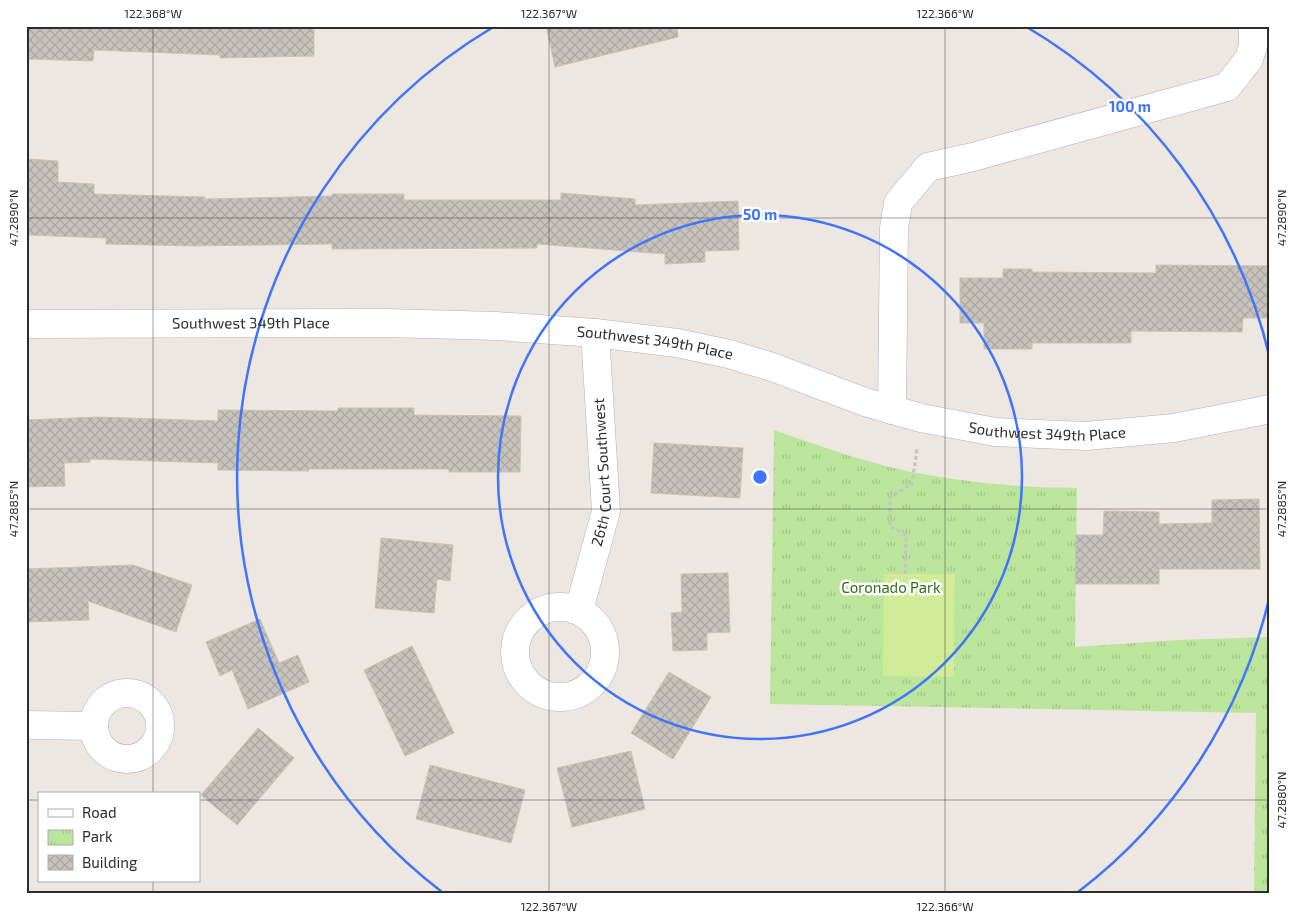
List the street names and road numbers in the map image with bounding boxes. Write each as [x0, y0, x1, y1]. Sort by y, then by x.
street label: Southwest 349th Place [172, 313, 330, 332]
street label: Southwest 349th Place [576, 322, 735, 363]
street label: 26th Court Southwest [587, 397, 614, 548]
street label: Southwest 349th Place [967, 417, 1127, 444]

